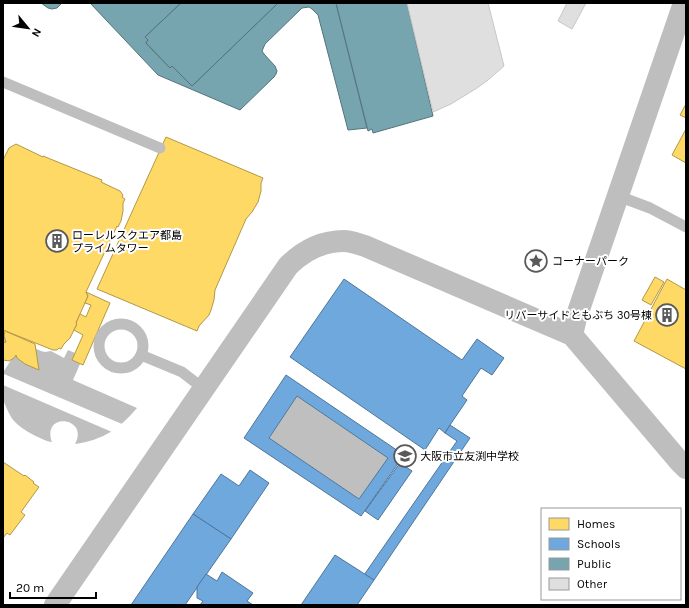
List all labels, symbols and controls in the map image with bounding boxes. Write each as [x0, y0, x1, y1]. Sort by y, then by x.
north arrow [8, 8, 48, 48]
text: N [29, 26, 44, 39]
building icon: ローレルスクエア都島 プライムタワー [44, 228, 70, 254]
place label: ローレルスクエア都島 プライムタワー [72, 229, 182, 255]
place icon: コーナーパーク [523, 248, 549, 274]
place label: コーナーパーク [552, 255, 629, 268]
building icon: リバーサイドともぶち 30号棟 [654, 302, 680, 328]
place label: リバーサイドともぶち 30号棟 [504, 309, 652, 322]
school or university icon: 大阪市立友渕中学校 [392, 443, 418, 469]
place label: 大阪市立友渕中学校 [420, 450, 519, 463]
legend [541, 508, 681, 600]
text: Homes [577, 517, 615, 531]
text: Schools [577, 537, 620, 551]
text: Public [577, 557, 611, 571]
scale bar [10, 574, 96, 600]
text: Other [577, 577, 608, 591]
text: 20 m [16, 581, 44, 595]

